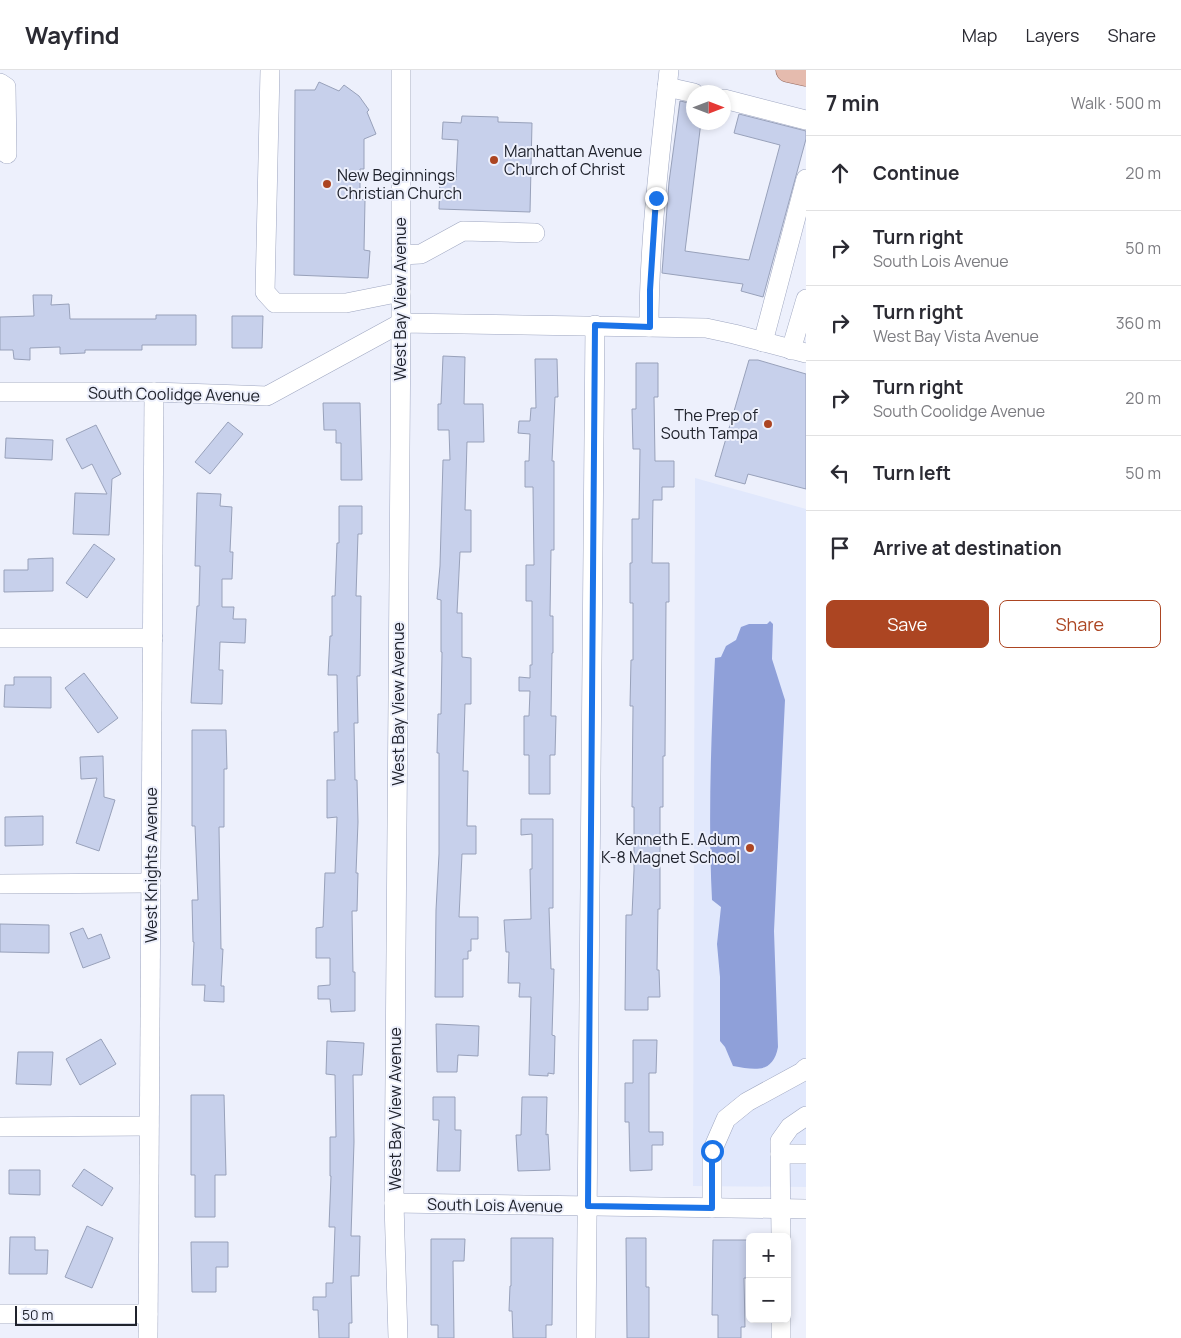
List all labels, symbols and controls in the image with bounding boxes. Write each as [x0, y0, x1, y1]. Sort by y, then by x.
text: Wayfind [25, 18, 120, 51]
text: Map [962, 23, 997, 47]
text: Layers [1025, 23, 1079, 47]
text: Share [1107, 23, 1156, 47]
north arrow [686, 85, 731, 130]
text: 7 min [826, 89, 879, 117]
text: Walk · 500 m [1071, 92, 1161, 114]
place label: Manhattan Avenue Church of Christ [504, 140, 642, 180]
marker: Manhattan Avenue Church of Christ [488, 154, 500, 166]
icon: ahead [826, 159, 854, 187]
text: Continue [873, 160, 959, 186]
text: 20 m [1125, 162, 1161, 184]
place label: New Beginnings Christian Church [337, 164, 462, 204]
marker: New Beginnings Christian Church [321, 178, 333, 190]
route end [645, 187, 668, 210]
street label: West Bay View Avenue [389, 217, 411, 381]
text: Turn right [873, 224, 963, 250]
icon: right [826, 234, 854, 262]
text: 50 m [1125, 237, 1161, 259]
text: South Lois Avenue [873, 250, 1009, 272]
text: Turn right [873, 299, 963, 325]
icon: right [826, 309, 854, 337]
text: 360 m [1116, 312, 1161, 334]
text: West Bay Vista Avenue [873, 325, 1039, 347]
text: Turn right [873, 374, 963, 400]
street label: South Coolidge Avenue [88, 382, 260, 406]
icon: right [826, 384, 854, 412]
text: 20 m [1125, 387, 1161, 409]
text: South Coolidge Avenue [873, 400, 1045, 422]
place label: The Prep of South Tampa [661, 404, 758, 444]
marker: The Prep of South Tampa [762, 418, 774, 430]
icon: left [826, 459, 854, 487]
text: Turn left [873, 460, 951, 486]
text: 50 m [1125, 462, 1161, 484]
icon: arrive [826, 534, 854, 562]
text: Arrive at destination [873, 535, 1062, 561]
button: Save [826, 600, 989, 648]
button: Share [999, 600, 1161, 648]
street label: West Bay View Avenue [387, 622, 409, 786]
street label: West Knights Avenue [140, 787, 162, 943]
place label: Kenneth E. Adum K-8 Magnet School [601, 828, 740, 868]
marker: Kenneth E. Adum K-8 Magnet School [744, 842, 756, 854]
street label: West Bay View Avenue [384, 1027, 406, 1191]
route start [701, 1140, 724, 1163]
street label: South Lois Avenue [427, 1193, 563, 1217]
map controls [746, 1233, 791, 1323]
button: + [746, 1233, 791, 1278]
button: − [746, 1278, 791, 1323]
scale bar [15, 1303, 138, 1326]
text: 50 m [22, 1305, 53, 1324]

